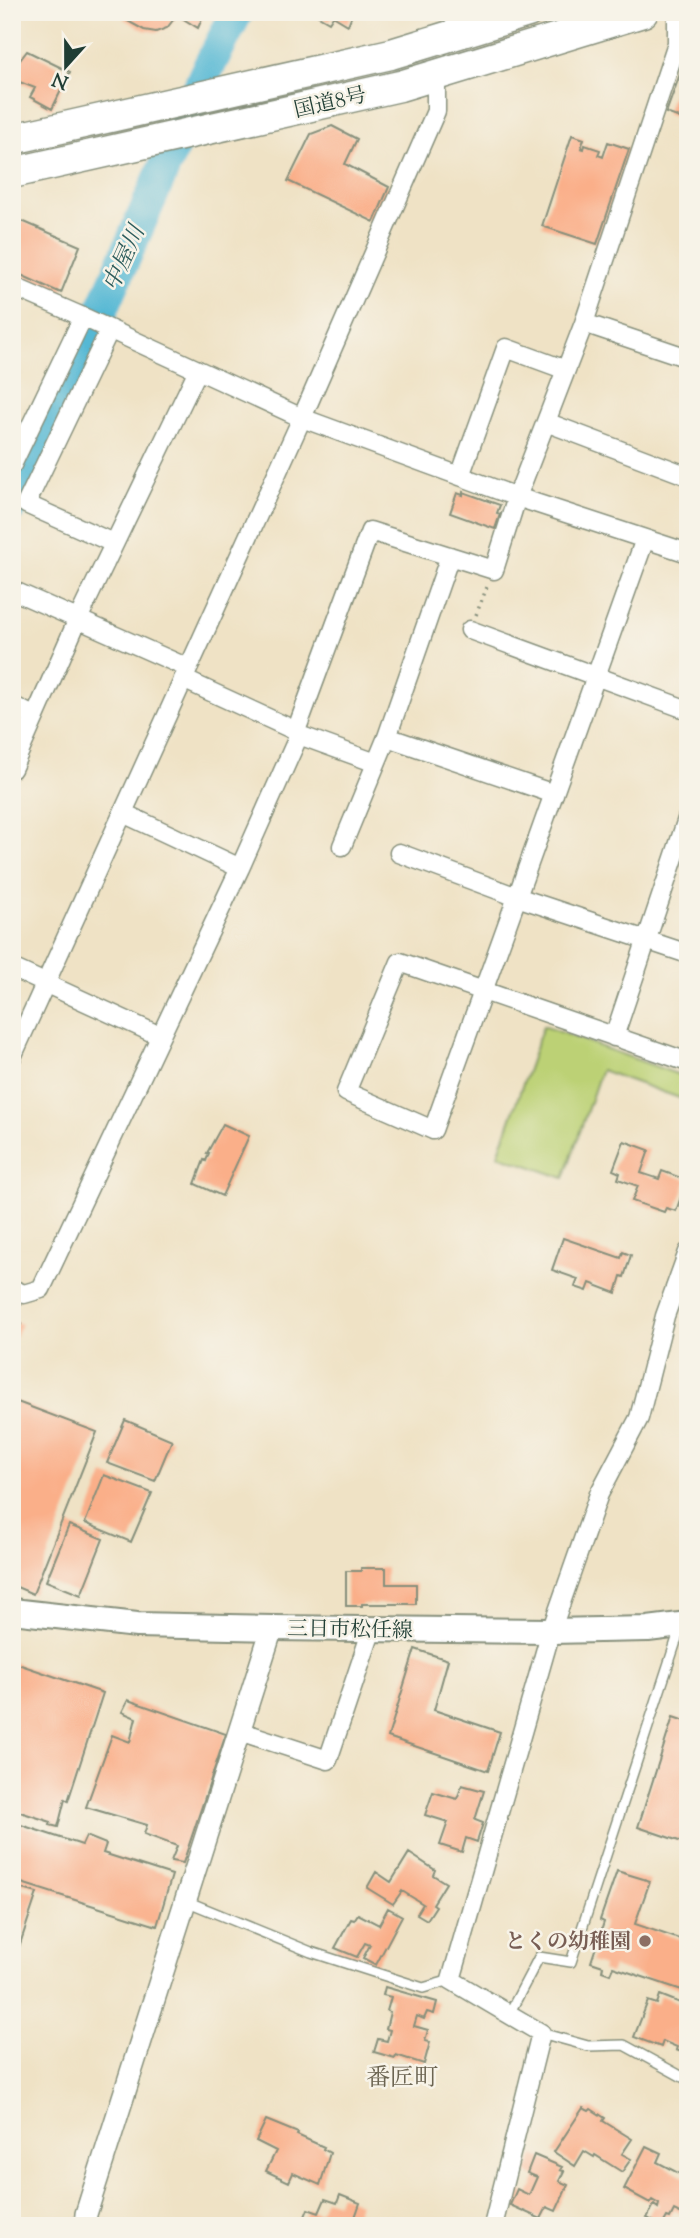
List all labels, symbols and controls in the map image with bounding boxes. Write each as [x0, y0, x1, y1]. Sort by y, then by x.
north arrow [32, 32, 102, 102]
text: N [49, 64, 73, 95]
street label: 国道8号 [291, 81, 370, 127]
water label: 中屋川 [96, 218, 156, 297]
street label: 三日市松任線 [287, 1615, 413, 1647]
place label: とくの幼稚園 [505, 1928, 631, 1958]
marker: とくの幼稚園 [637, 1933, 653, 1949]
district label: 番匠町 [366, 2062, 438, 2096]

